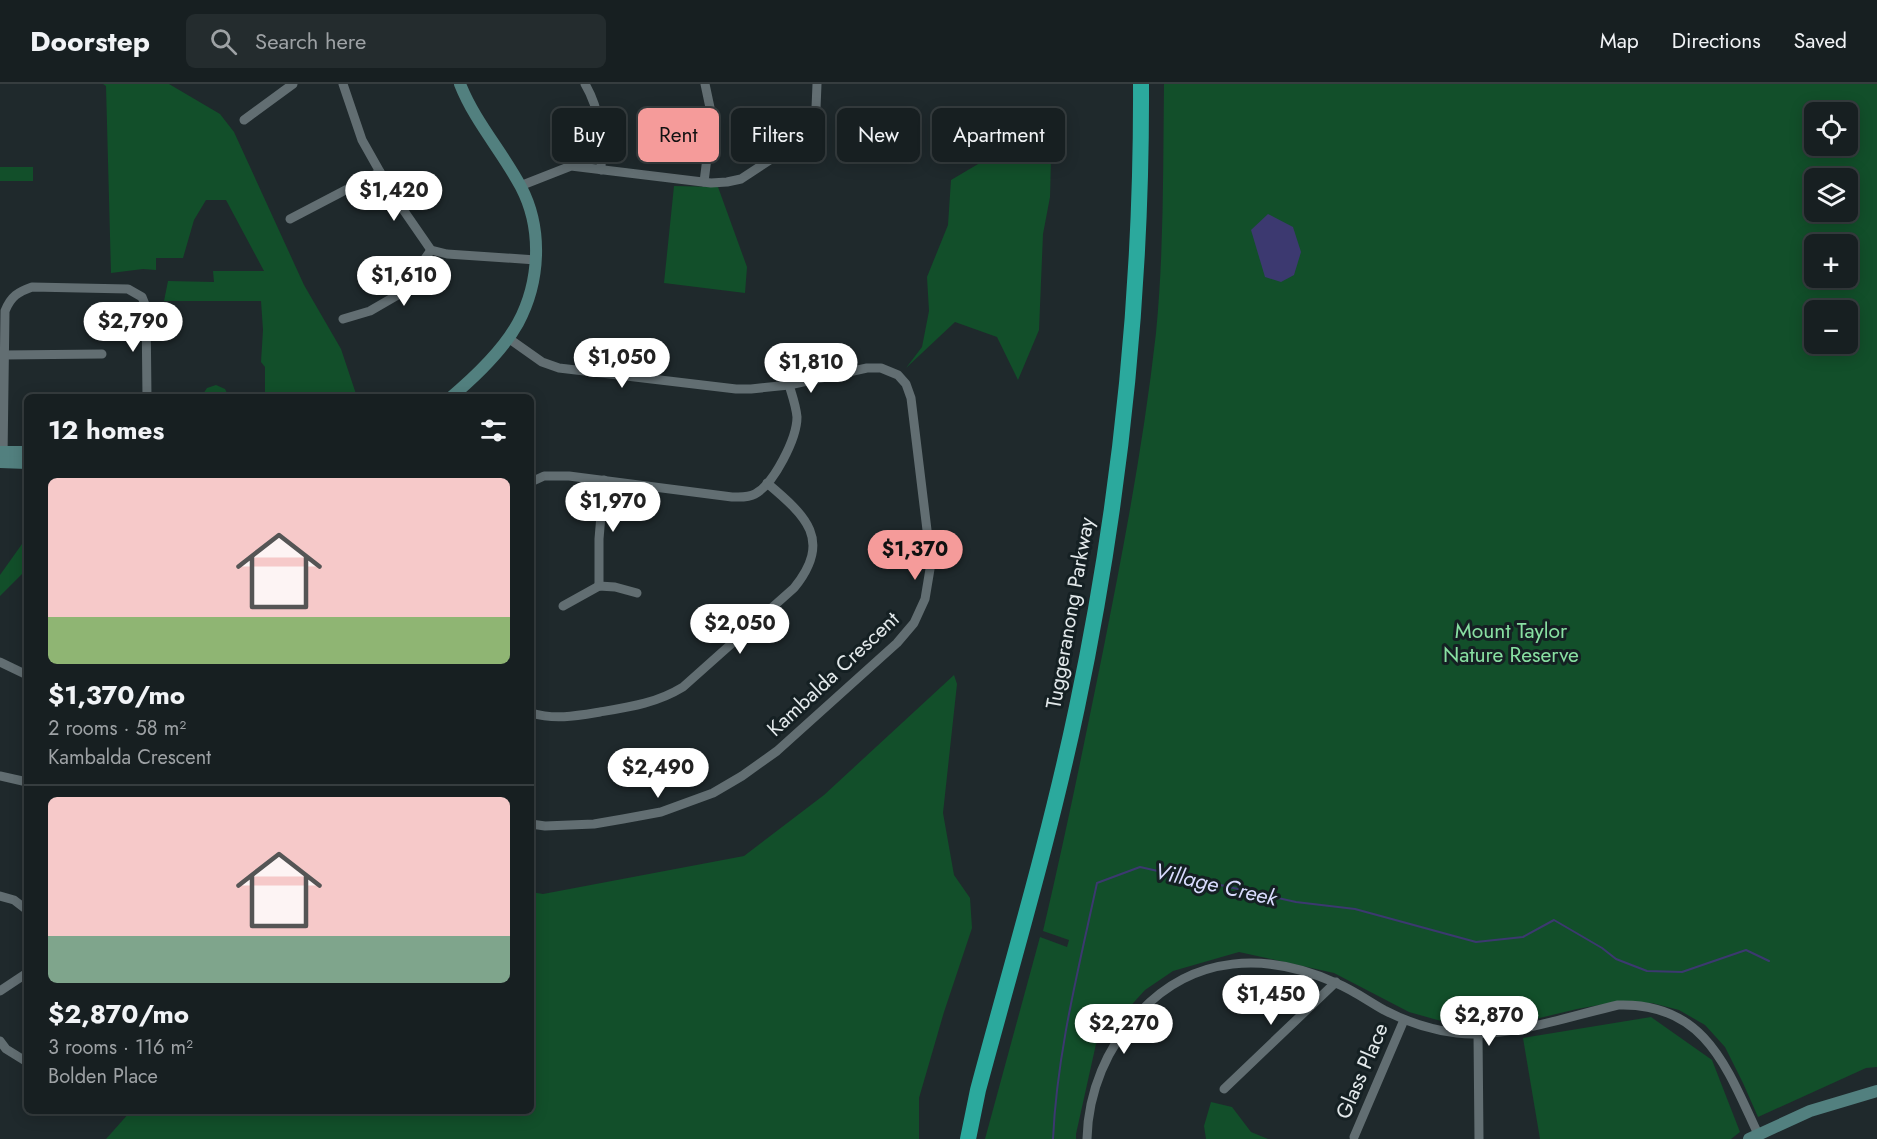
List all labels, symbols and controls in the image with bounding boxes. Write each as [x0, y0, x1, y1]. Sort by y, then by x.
search box [186, 14, 606, 68]
text: Doorstep [30, 21, 150, 62]
icon: search [207, 25, 240, 58]
text: Search here [255, 25, 366, 57]
text: Map [1600, 26, 1639, 56]
text: Directions [1672, 26, 1761, 56]
text: Saved [1794, 26, 1847, 56]
map controls [1804, 102, 1858, 354]
button: locate [1804, 102, 1858, 156]
chip: Buy [552, 108, 626, 162]
chip: Rent [638, 108, 719, 162]
chip: Filters [731, 108, 825, 162]
chip: New [837, 108, 920, 162]
chip: Apartment [932, 108, 1065, 162]
button: layers [1804, 168, 1858, 222]
pin: $1,420 [345, 171, 443, 222]
text: $1,420 [359, 176, 429, 205]
button: + [1804, 234, 1858, 288]
pin: $1,610 [355, 256, 453, 307]
text: $1,610 [371, 261, 437, 290]
button: − [1804, 300, 1858, 354]
pin: $2,790 [84, 302, 182, 353]
text: $2,790 [98, 307, 168, 336]
pin: $1,050 [573, 338, 671, 389]
text: $1,050 [588, 343, 656, 372]
pin: $1,810 [762, 343, 860, 394]
text: $1,810 [778, 348, 844, 377]
text: 12 homes [48, 411, 164, 449]
icon: filters [477, 414, 510, 447]
pin: $1,970 [564, 482, 662, 533]
text: $1,970 [579, 487, 647, 516]
street label: Tuggeranong Parkway [1038, 514, 1102, 711]
icon: home [225, 517, 333, 625]
pin: $1,370 [866, 530, 964, 581]
text: $1,370 [882, 535, 948, 564]
pin: $2,050 [691, 604, 789, 655]
street label: Kambalda Crescent [760, 605, 906, 743]
text: $2,050 [704, 609, 776, 638]
park label: Mount Taylor Nature Reserve [1443, 616, 1579, 670]
text: $1,370/mo [48, 676, 185, 714]
text: 2 rooms · 58 m² [48, 714, 186, 743]
text: Kambalda Crescent [48, 743, 211, 772]
pin: $2,490 [609, 748, 707, 799]
text: $2,490 [622, 753, 694, 782]
icon: home [225, 836, 333, 944]
water label: Village Creek [1152, 854, 1282, 914]
pin: $1,450 [1222, 975, 1320, 1026]
text: $1,450 [1236, 980, 1306, 1009]
text: $2,870/mo [48, 995, 189, 1033]
pin: $2,870 [1440, 996, 1538, 1047]
text: $2,870 [1454, 1001, 1524, 1030]
pin: $2,270 [1075, 1004, 1173, 1055]
text: $2,270 [1089, 1009, 1159, 1038]
street label: Glass Place [1328, 1018, 1396, 1124]
text: 3 rooms · 116 m² [48, 1033, 193, 1062]
text: Bolden Place [48, 1062, 158, 1091]

